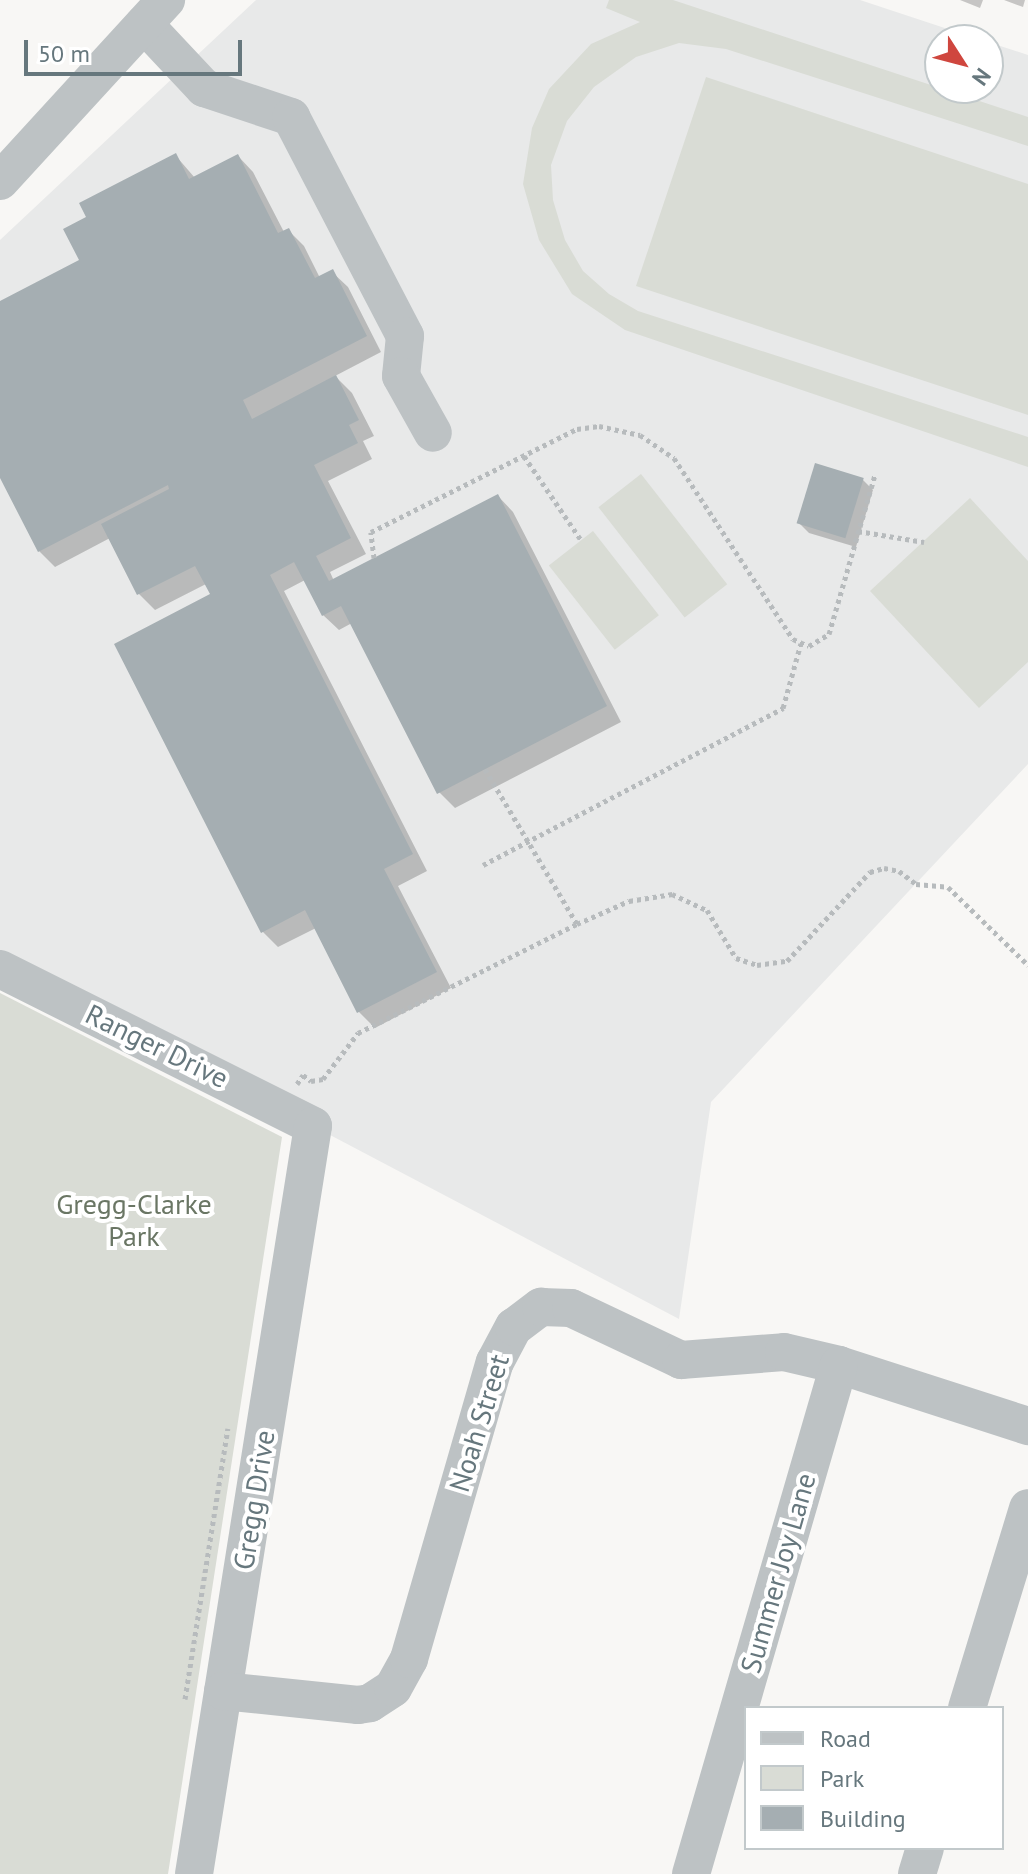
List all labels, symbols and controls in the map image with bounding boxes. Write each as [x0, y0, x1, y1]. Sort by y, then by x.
scale bar [28, 24, 246, 74]
north arrow [924, 24, 1004, 104]
text: 50 m [38, 38, 90, 69]
text: N [966, 63, 997, 91]
street label: Ranger Drive [80, 997, 234, 1095]
park label: Gregg-Clarke Park [56, 1187, 212, 1253]
street label: Noah Street [442, 1350, 516, 1496]
street label: Gregg Drive [226, 1428, 282, 1572]
street label: Summer Joy Lane [733, 1469, 823, 1677]
legend [744, 1706, 1004, 1850]
text: Road [820, 1723, 871, 1754]
text: Park [820, 1763, 864, 1794]
text: Building [820, 1803, 906, 1834]

